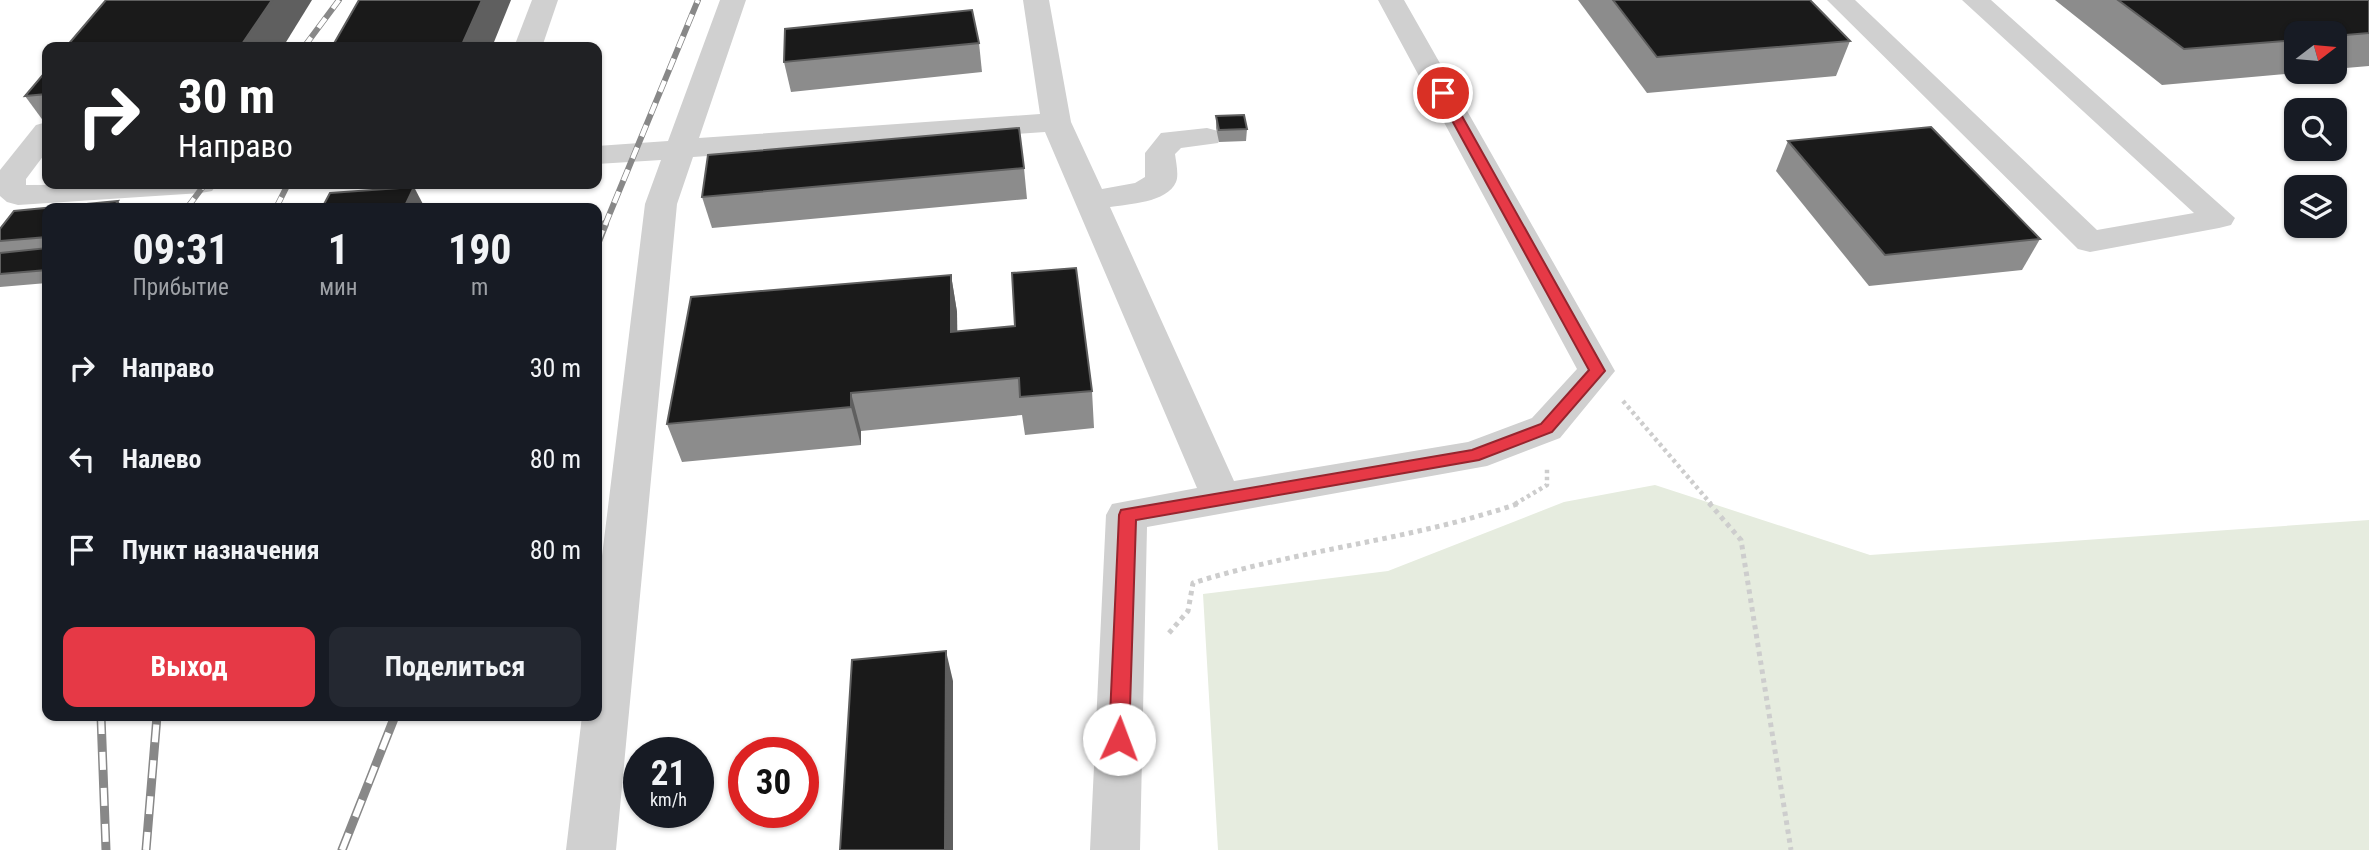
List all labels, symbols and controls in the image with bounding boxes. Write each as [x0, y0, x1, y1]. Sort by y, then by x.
north arrow [2284, 21, 2347, 84]
map controls [2284, 21, 2347, 238]
pin [1413, 63, 1473, 123]
text: 30 m [178, 68, 275, 125]
icon: right [63, 70, 154, 161]
icon: arrive [1424, 74, 1462, 112]
button: search [2284, 98, 2347, 161]
text: Направо [178, 127, 293, 165]
button: layers [2284, 175, 2347, 238]
text: 09:31 [132, 225, 229, 274]
text: 1 [328, 225, 349, 274]
text: 190 [448, 225, 512, 274]
text: Прибытие [132, 274, 229, 301]
text: мин [319, 274, 358, 301]
text: m [471, 274, 488, 301]
icon: right [63, 349, 101, 387]
text: Направо [122, 353, 214, 383]
text: 30 m [530, 353, 581, 383]
icon: left [63, 440, 101, 478]
text: Налево [122, 444, 202, 474]
text: 80 m [530, 444, 581, 474]
icon: arrive [63, 531, 101, 569]
text: Пункт назначения [122, 535, 320, 565]
text: 80 m [530, 535, 581, 565]
button: Выход [63, 627, 315, 707]
button: Поделиться [329, 627, 581, 707]
position arrow [1082, 702, 1156, 776]
speed limit sign: 30 [728, 737, 819, 828]
text: 21 [651, 753, 686, 794]
text: km/h [650, 789, 687, 810]

